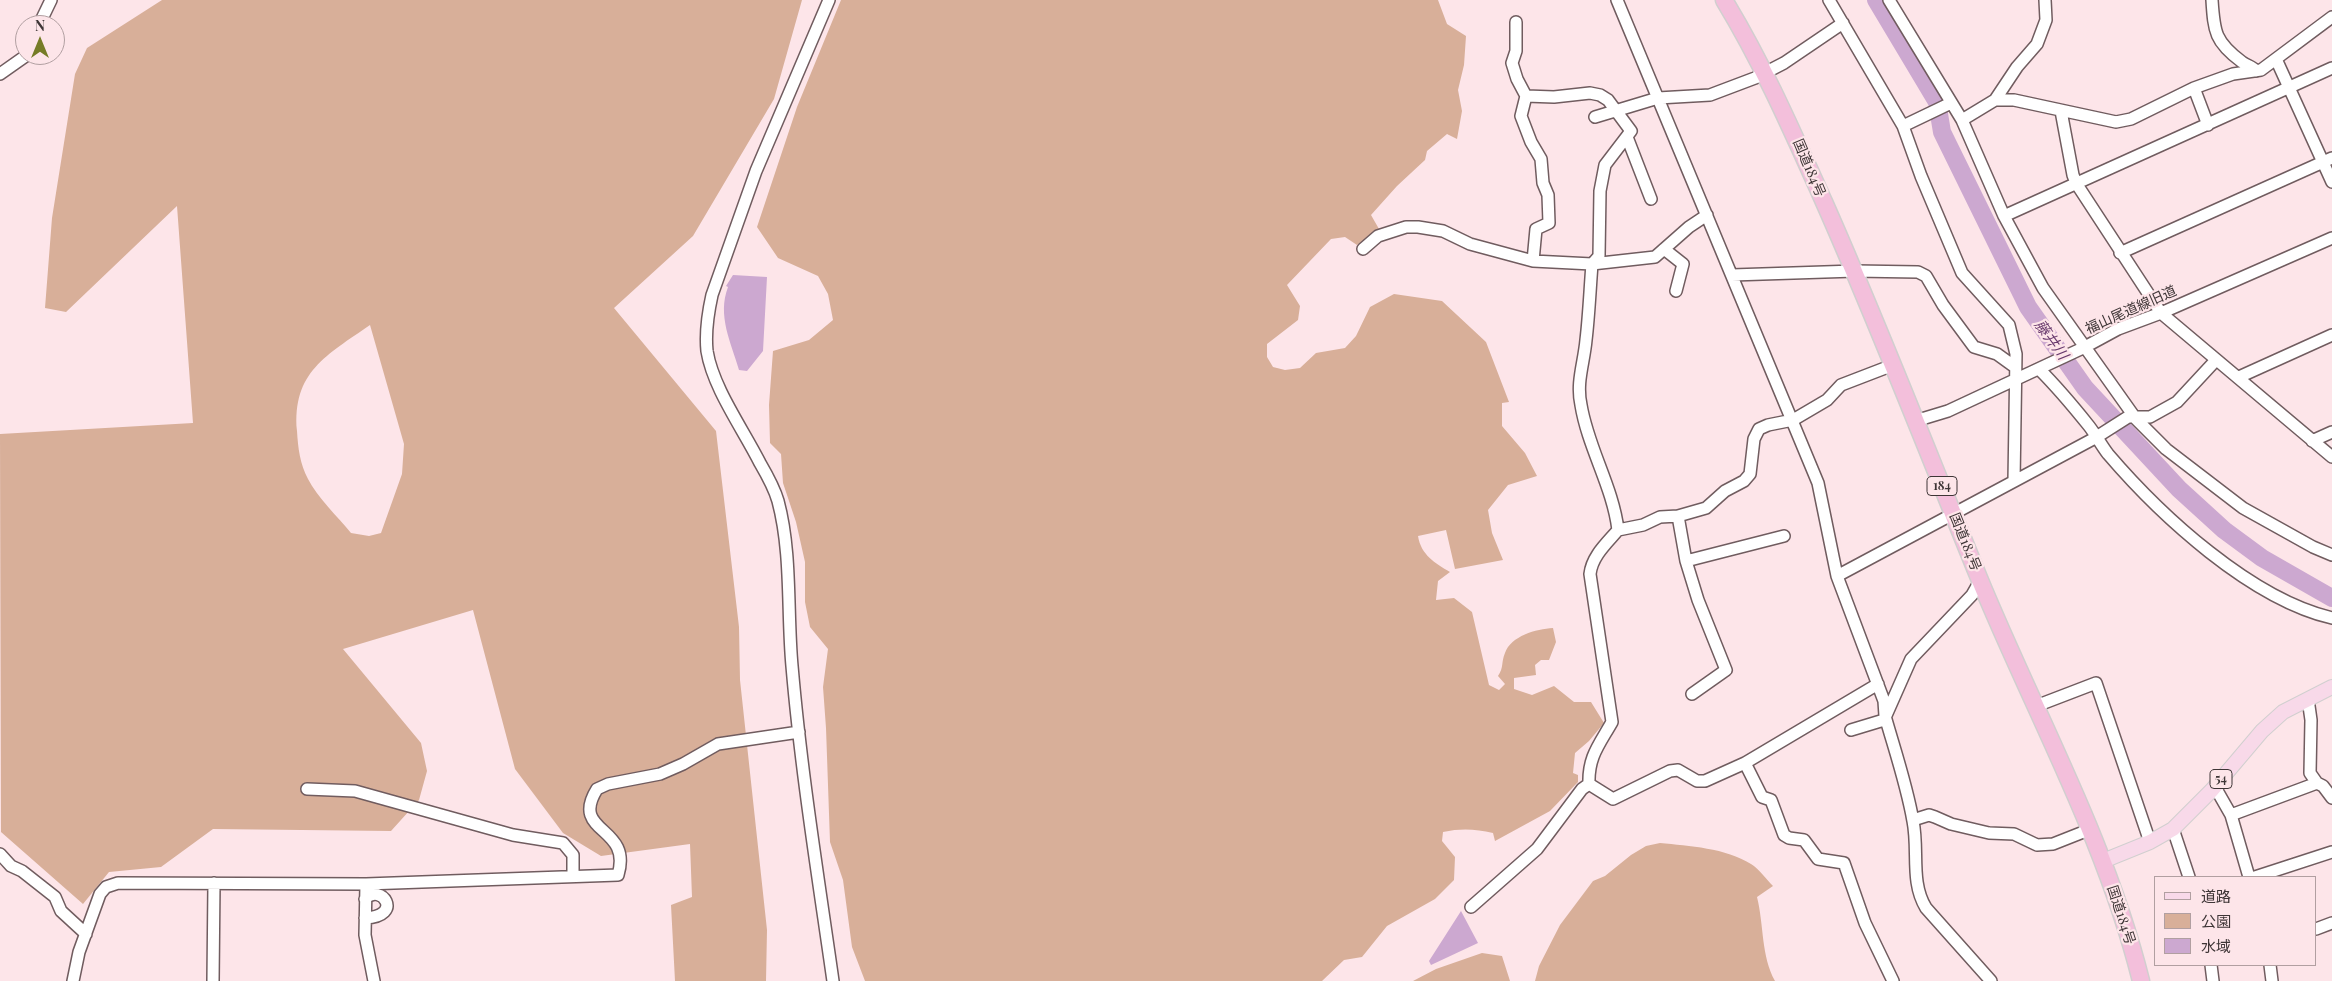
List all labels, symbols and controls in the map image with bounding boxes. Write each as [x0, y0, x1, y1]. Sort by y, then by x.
north arrow [15, 15, 65, 65]
text: N [35, 16, 45, 35]
street label: 国道184号 [1789, 136, 1829, 200]
street label: 福山尾道線旧道 [2083, 282, 2179, 338]
water label: 藤井川 [2030, 317, 2072, 363]
road number: 184 [1927, 476, 1957, 496]
street label: 国道184号 [1946, 510, 1984, 574]
road number: 54 [2210, 770, 2232, 789]
legend [2154, 876, 2317, 966]
street label: 国道184号 [2104, 883, 2138, 947]
text: 道路 [2201, 886, 2231, 906]
text: 公園 [2201, 911, 2231, 931]
text: 水域 [2201, 936, 2231, 956]

